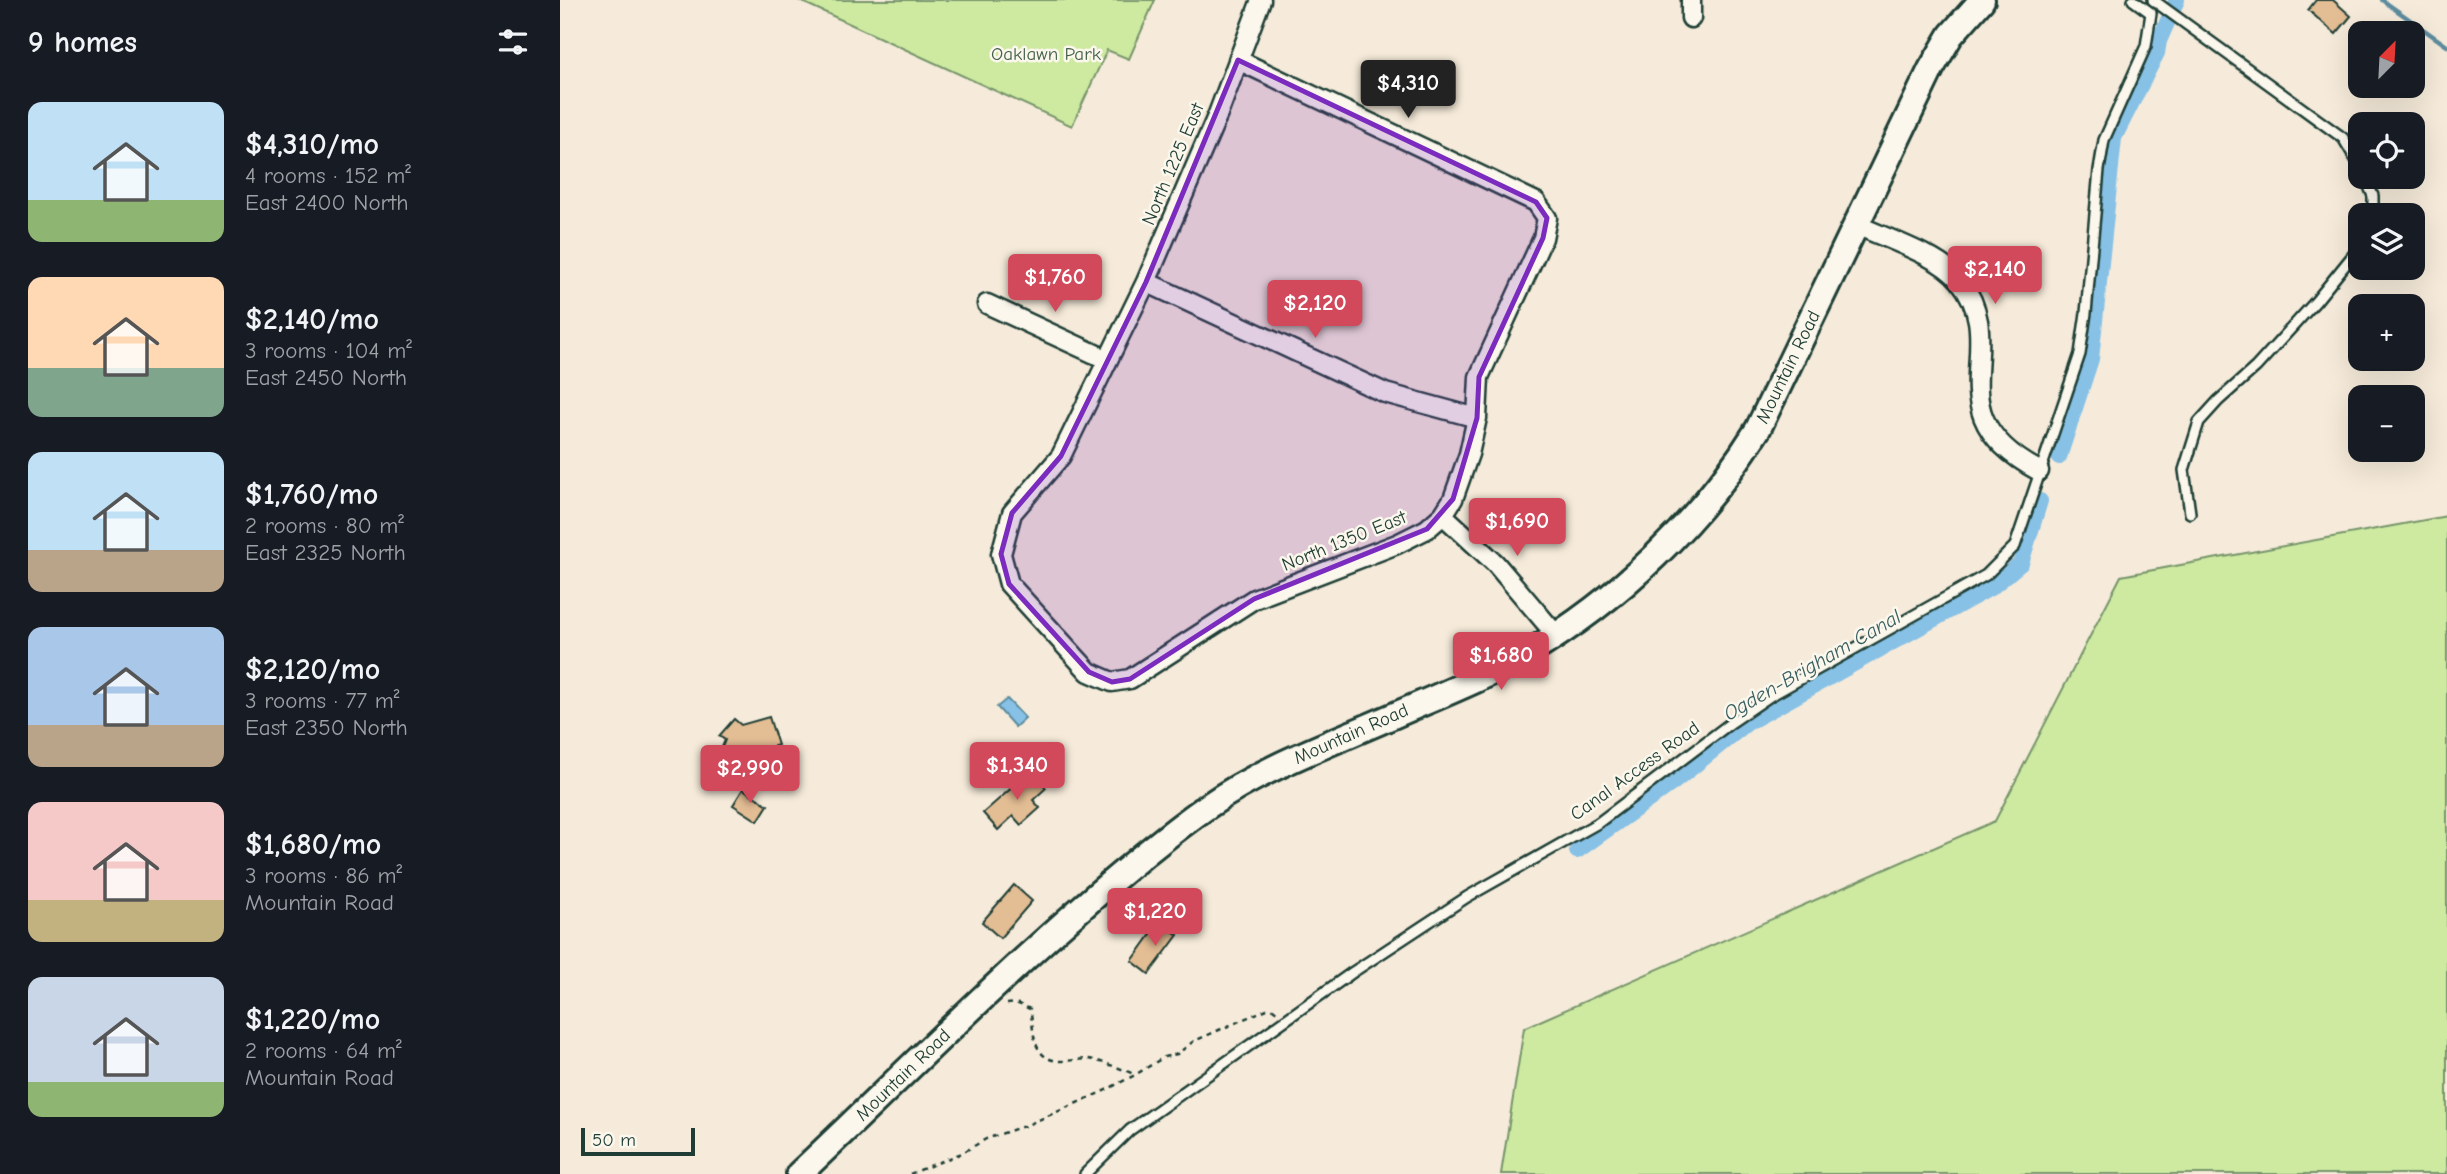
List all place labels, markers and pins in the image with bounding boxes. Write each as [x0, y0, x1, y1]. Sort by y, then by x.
pin: $4,310 [1351, 60, 1465, 120]
pin: $2,140 [1938, 246, 2052, 306]
pin: $1,760 [998, 254, 1112, 314]
pin: $2,120 [1258, 280, 1372, 340]
pin: $1,690 [1460, 498, 1574, 558]
pin: $1,680 [1444, 632, 1558, 692]
pin: $1,340 [960, 742, 1074, 802]
pin: $2,990 [693, 746, 807, 805]
pin: $1,220 [1098, 888, 1212, 948]

